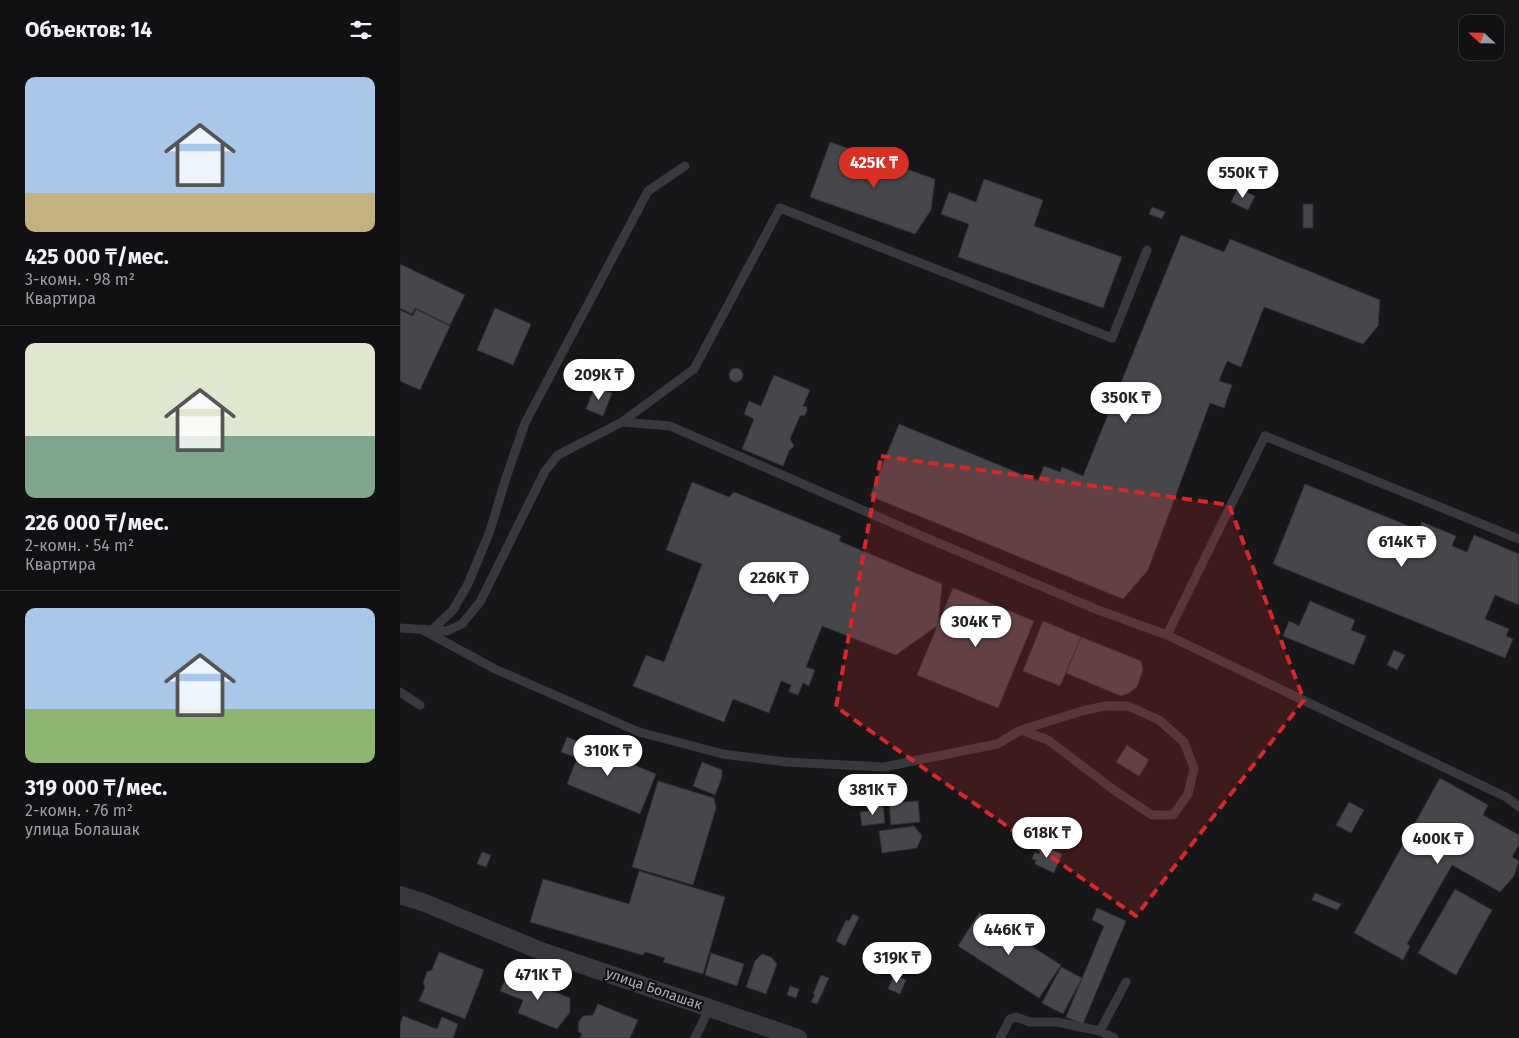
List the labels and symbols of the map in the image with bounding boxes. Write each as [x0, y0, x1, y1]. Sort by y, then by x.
north arrow [1459, 15, 1504, 60]
pin: 425K ₸ [833, 146, 915, 189]
pin: 550K ₸ [1202, 156, 1284, 199]
pin: 209K ₸ [558, 358, 640, 401]
pin: 350K ₸ [1085, 382, 1167, 424]
pin: 614K ₸ [1361, 526, 1443, 568]
pin: 226K ₸ [733, 562, 815, 604]
pin: 304K ₸ [935, 606, 1017, 648]
pin: 310K ₸ [567, 734, 649, 777]
pin: 381K ₸ [832, 774, 914, 816]
pin: 618K ₸ [1006, 816, 1088, 859]
pin: 400K ₸ [1397, 822, 1479, 865]
pin: 446K ₸ [968, 914, 1050, 956]
pin: 319K ₸ [856, 942, 938, 984]
pin: 471K ₸ [497, 958, 579, 1001]
street label: улица Болашак [604, 965, 705, 1014]

